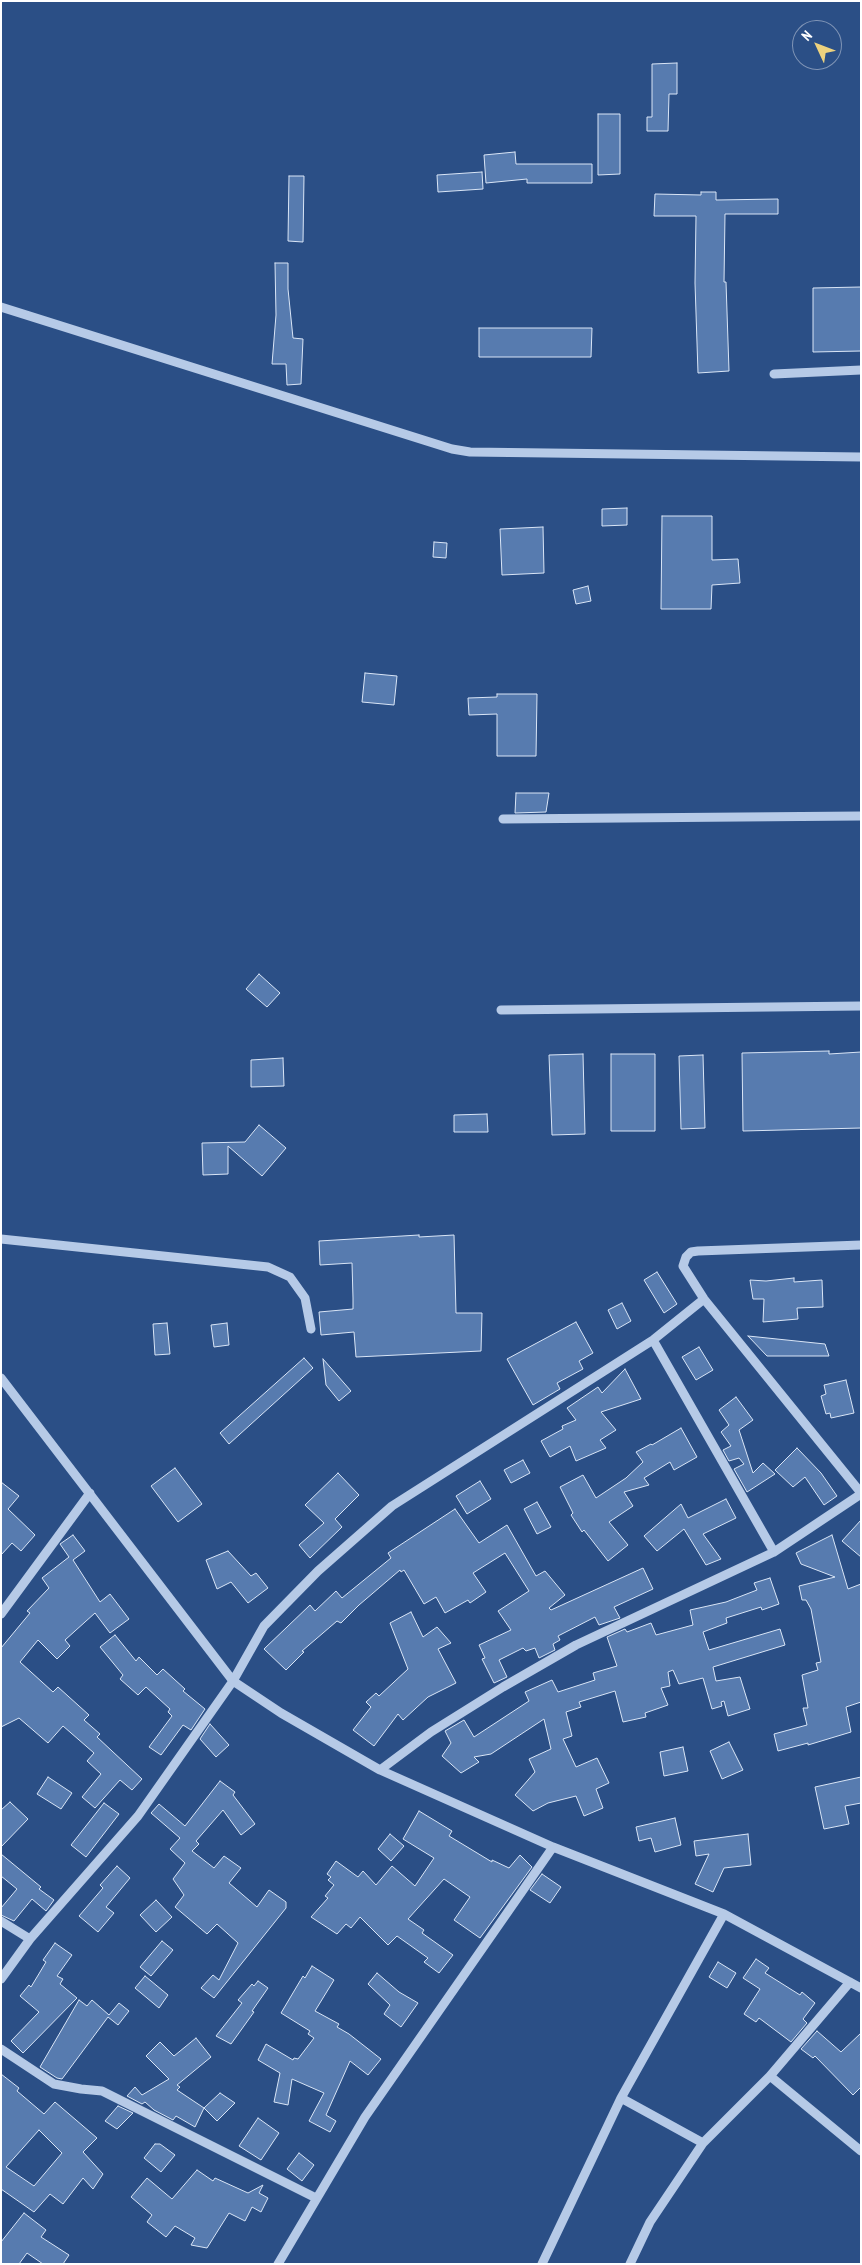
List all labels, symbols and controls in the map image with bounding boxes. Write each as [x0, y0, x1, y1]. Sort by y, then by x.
north arrow [792, 20, 842, 70]
text: N [798, 27, 816, 44]

